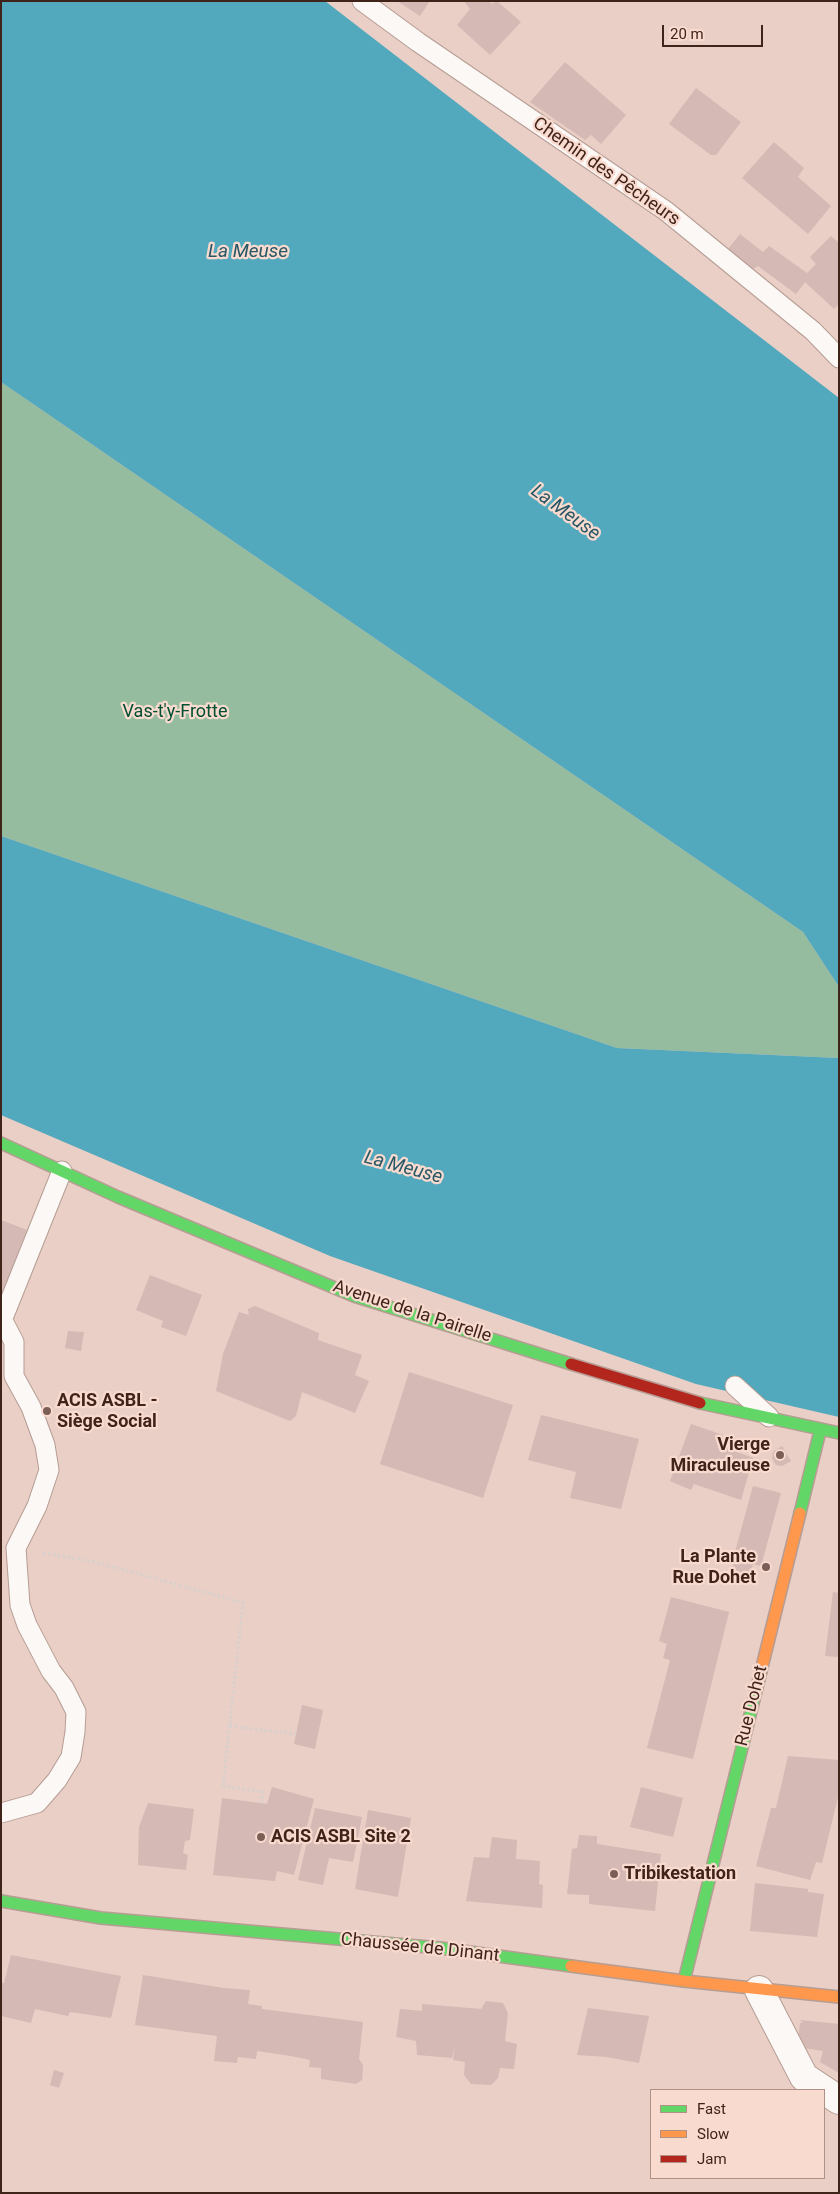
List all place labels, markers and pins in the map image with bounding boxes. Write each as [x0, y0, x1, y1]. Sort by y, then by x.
place label: ACIS ASBL - Siège Social [57, 1390, 158, 1432]
marker: ACIS ASBL - Siège Social [41, 1405, 53, 1417]
place label: Vierge Miraculeuse [671, 1434, 770, 1476]
marker: Vierge Miraculeuse [774, 1449, 786, 1461]
place label: La Plante Rue Dohet [672, 1546, 756, 1588]
marker: La Plante Rue Dohet [760, 1561, 772, 1573]
place label: ACIS ASBL Site 2 [271, 1826, 411, 1848]
marker: ACIS ASBL Site 2 [255, 1831, 267, 1843]
place label: Tribikestation [624, 1863, 736, 1885]
marker: Tribikestation [608, 1868, 620, 1880]

